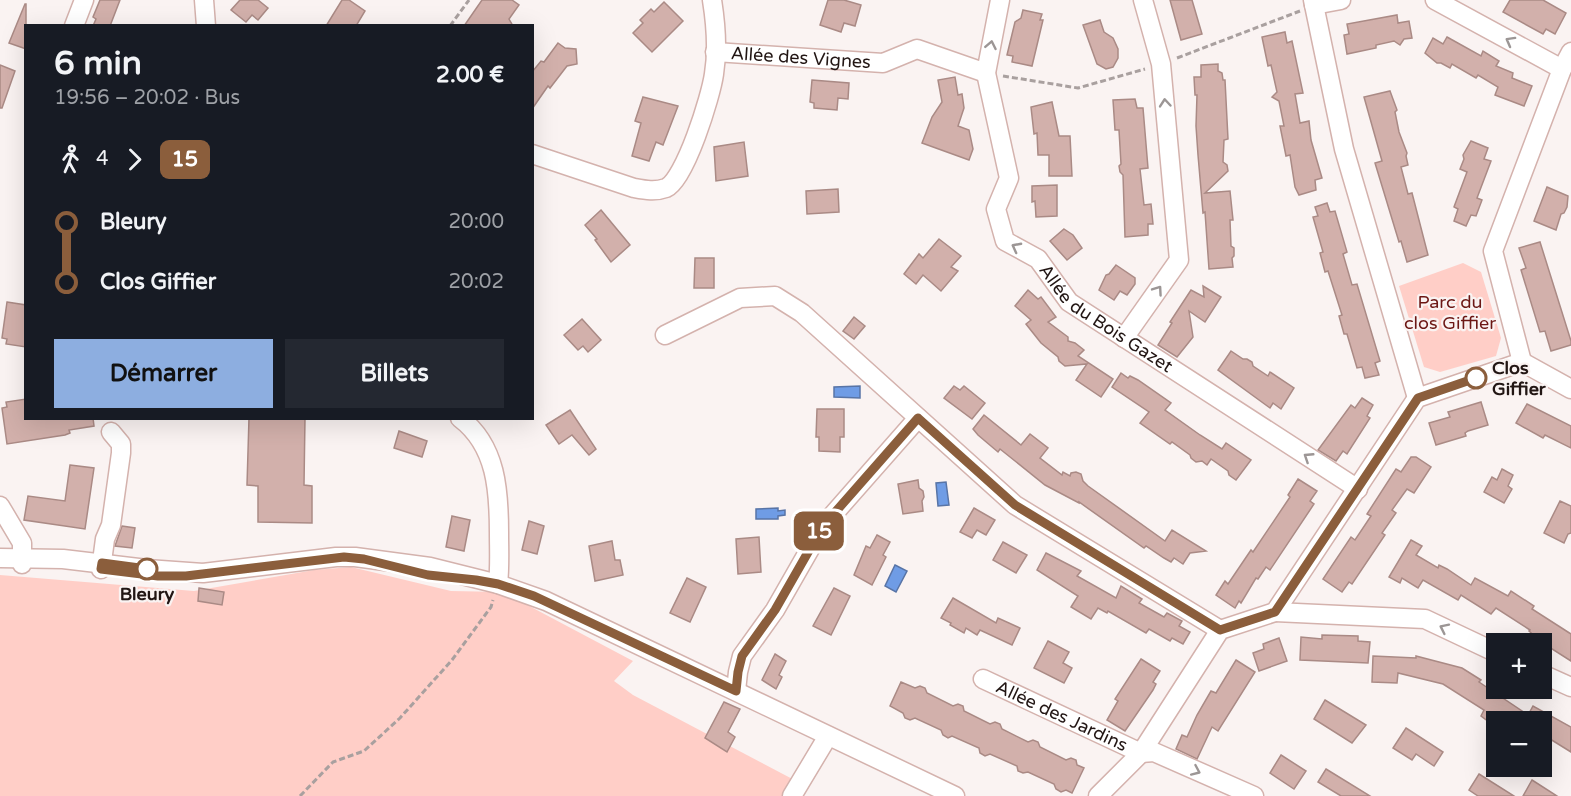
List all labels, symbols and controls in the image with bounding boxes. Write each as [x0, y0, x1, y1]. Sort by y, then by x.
one-way arrow [1506, 37, 1517, 48]
one-way arrow [984, 40, 997, 50]
street label: Allée des Vignes [730, 42, 872, 73]
text: 6 min [54, 44, 142, 83]
text: 2.00 € [436, 62, 504, 88]
text: 19:56 – 20:02 · Bus [54, 86, 240, 110]
one-way arrow [1159, 98, 1172, 107]
icon: walk [54, 143, 87, 176]
icon: forward [118, 143, 151, 176]
text: 4 [96, 147, 109, 171]
text: 15 [172, 147, 198, 172]
text: Bleury [100, 209, 167, 235]
text: 20:00 [449, 210, 504, 234]
one-way arrow [1012, 243, 1022, 254]
street label: Allée du Bois Gazet [1034, 260, 1177, 377]
text: Clos Giffier [100, 269, 216, 295]
text: 20:02 [449, 270, 504, 294]
one-way arrow [1151, 286, 1162, 297]
park label: Parc du clos Giffier [1404, 291, 1496, 334]
button: Démarrer [54, 339, 273, 408]
button: Billets [285, 339, 504, 408]
place label: Clos Giffier [1492, 357, 1547, 400]
marker: Clos Giffier [1465, 367, 1487, 389]
one-way arrow [1304, 454, 1315, 465]
line badge: 15 [792, 512, 846, 550]
text: 15 [806, 519, 832, 544]
marker: Bleury [136, 558, 158, 580]
place label: Bleury [120, 583, 175, 605]
one-way arrow [1440, 623, 1451, 635]
map controls [1486, 633, 1552, 777]
button: + [1486, 633, 1552, 699]
street label: Allée des Jardins [992, 676, 1131, 756]
button: − [1486, 711, 1552, 777]
one-way arrow [1189, 763, 1200, 775]

